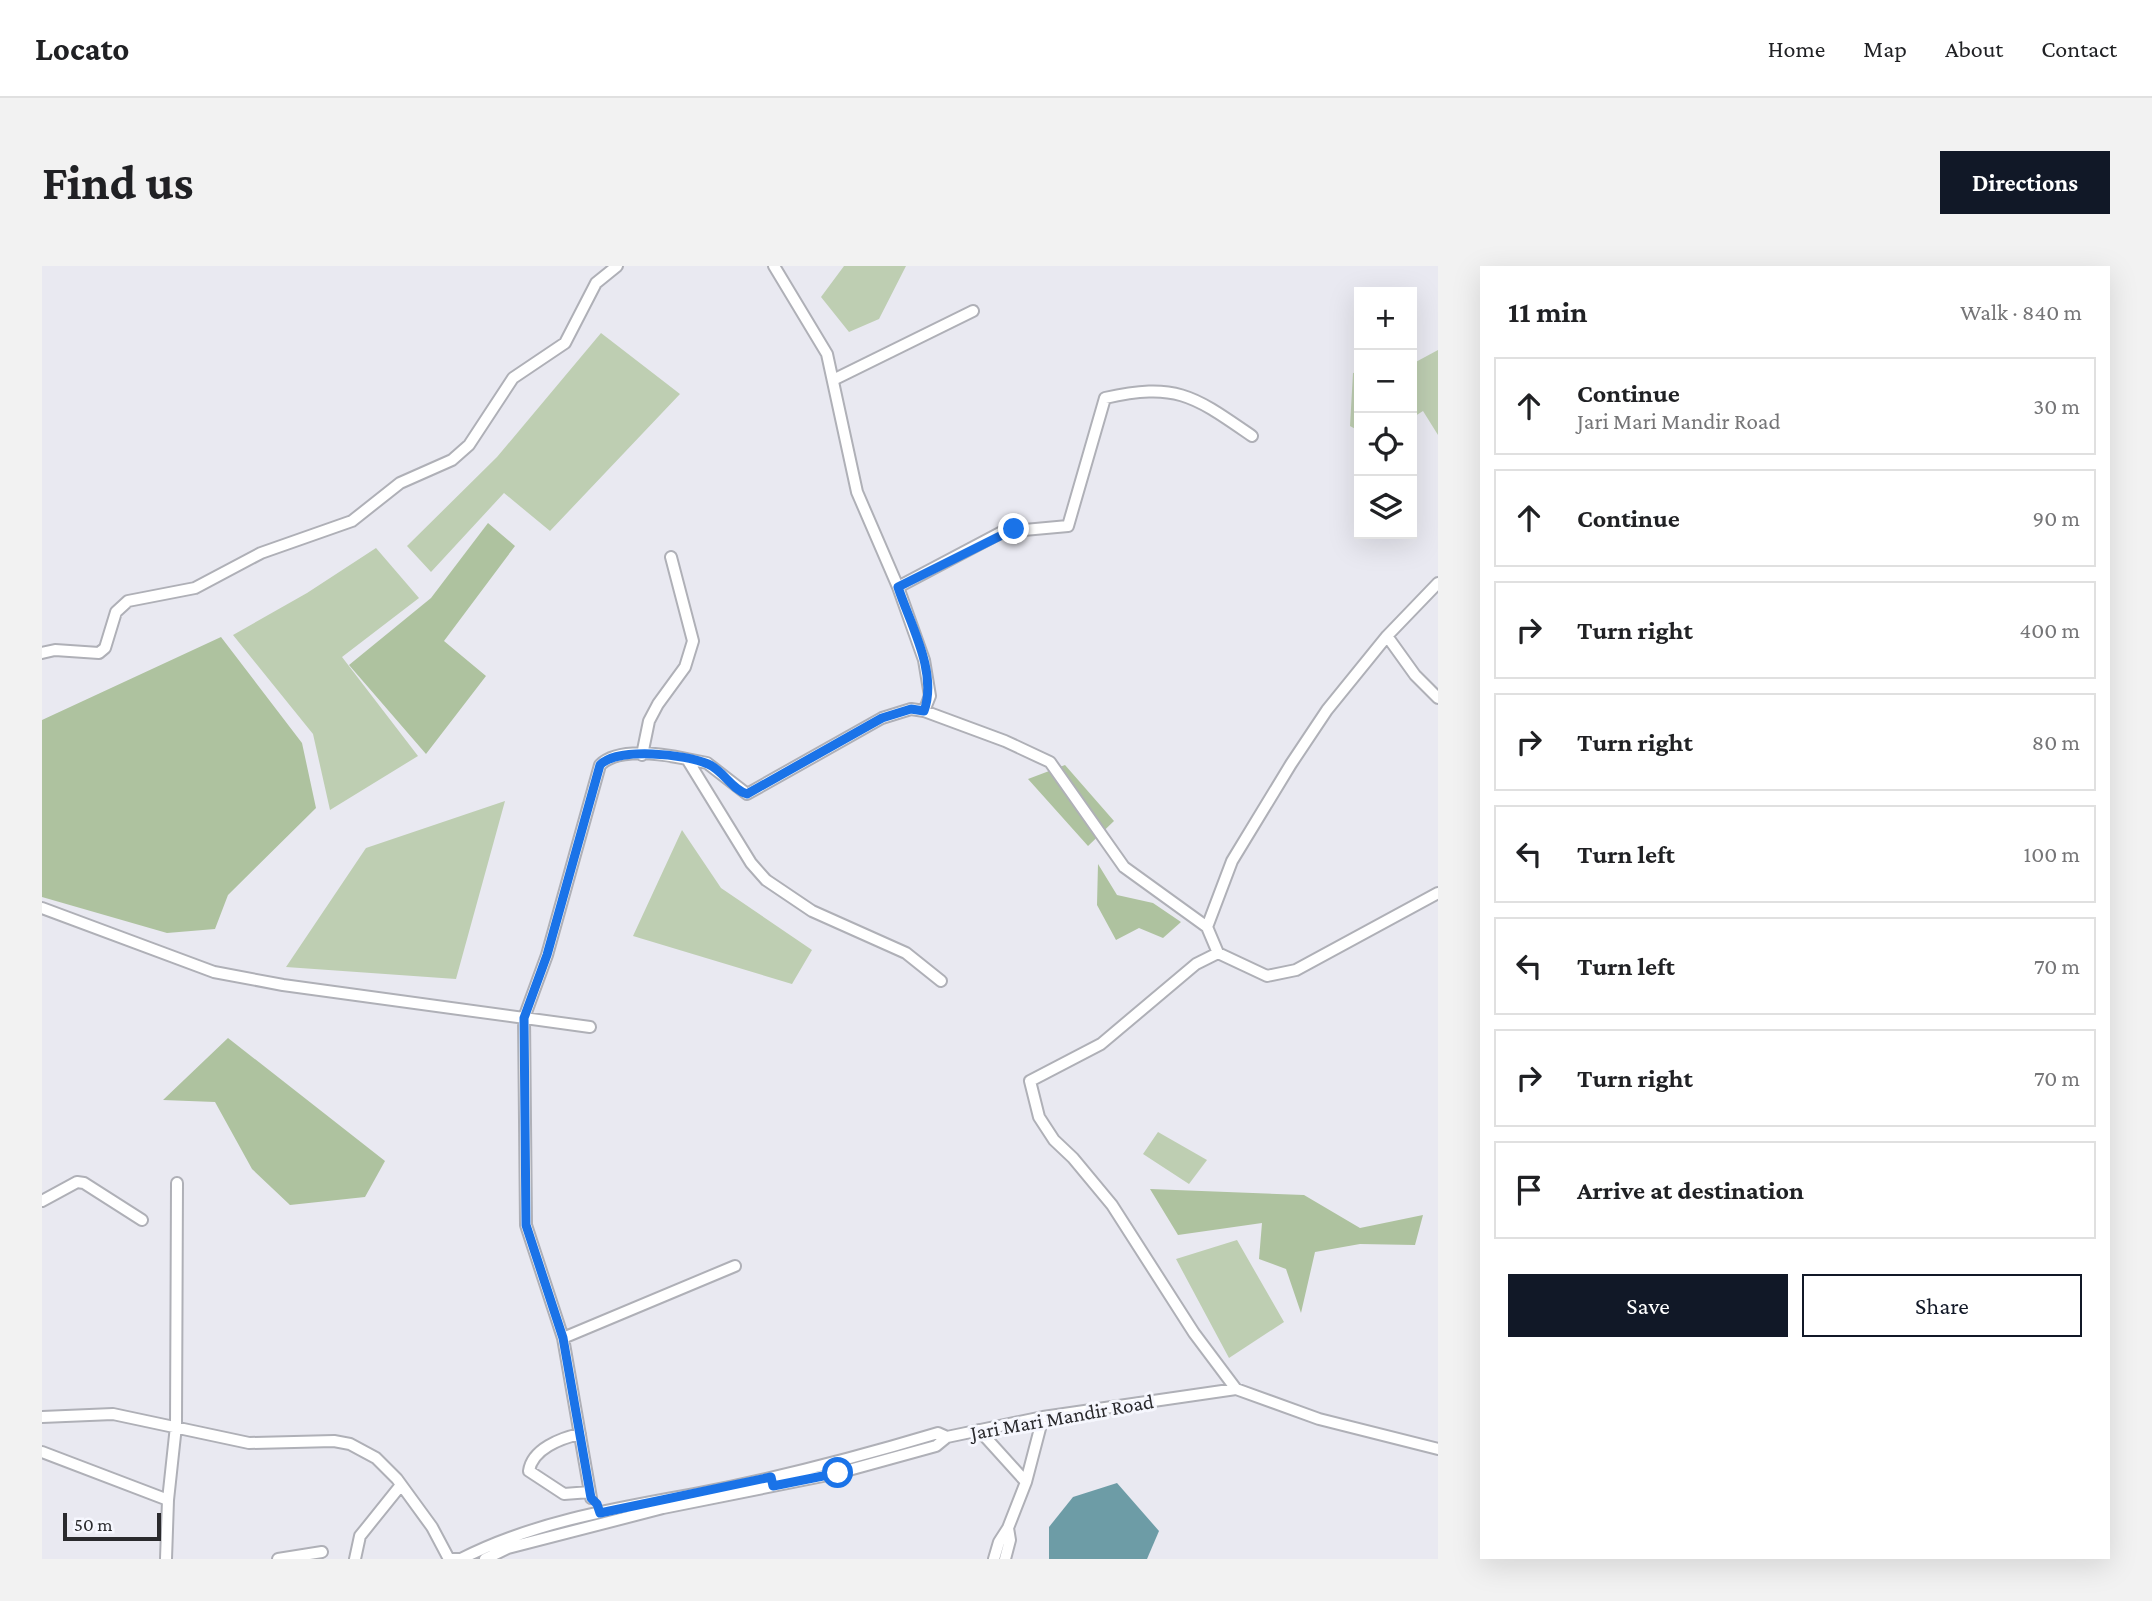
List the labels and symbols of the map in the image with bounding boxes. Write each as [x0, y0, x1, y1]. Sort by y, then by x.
route end [998, 513, 1029, 544]
street label: Jari Mari Mandir Road [966, 1389, 1156, 1445]
route start [822, 1457, 853, 1488]
scale bar [63, 1510, 161, 1542]

